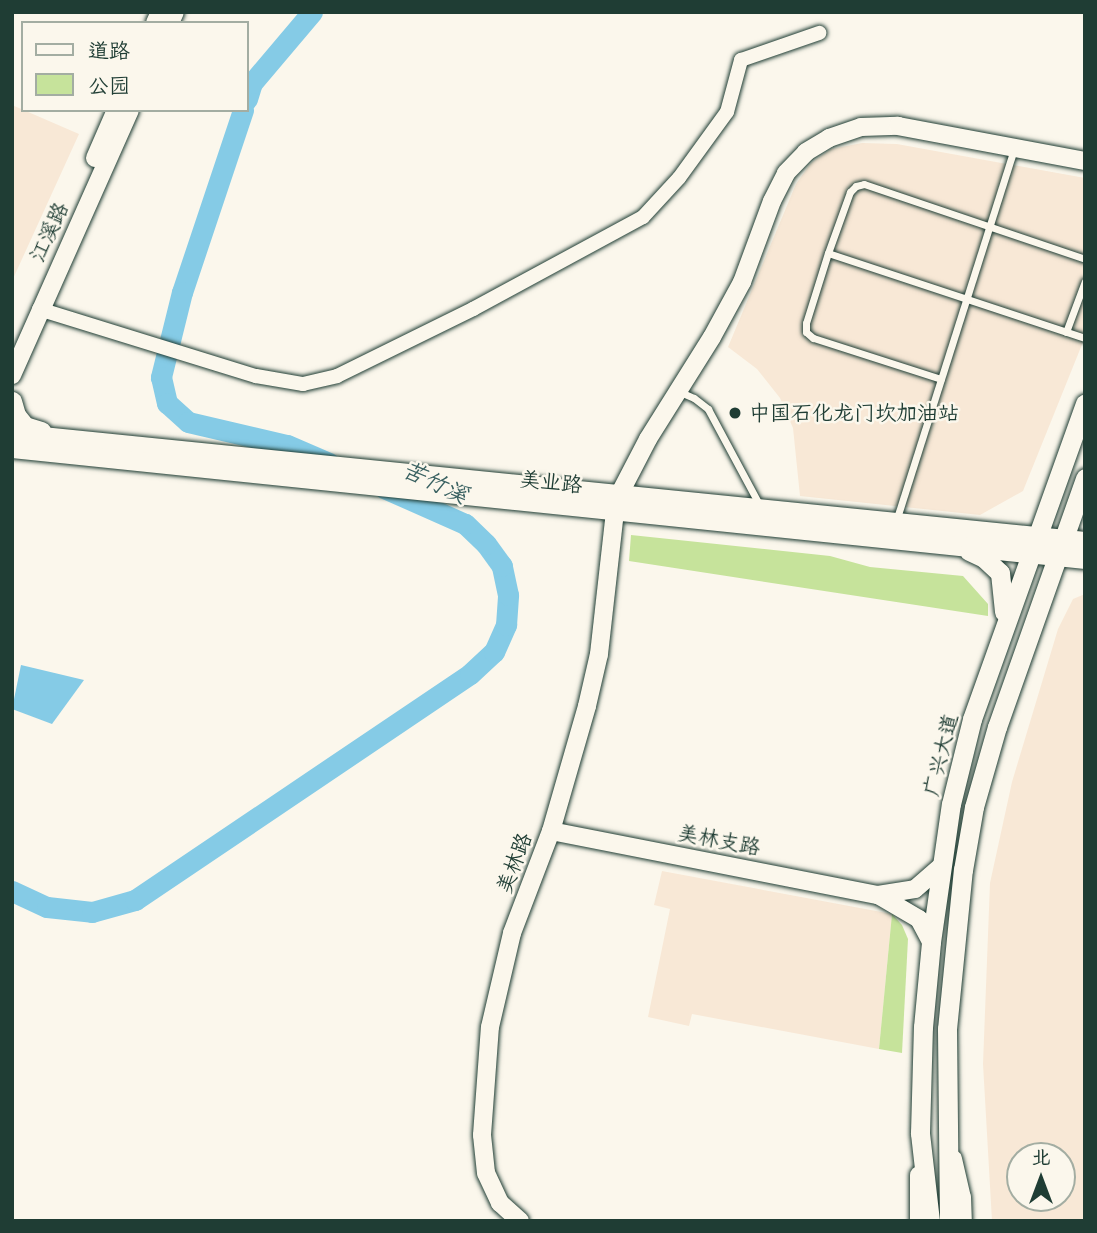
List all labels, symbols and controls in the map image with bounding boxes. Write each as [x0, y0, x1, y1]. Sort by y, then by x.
legend [21, 21, 248, 112]
text: 道路 [88, 39, 130, 63]
text: 公园 [88, 74, 130, 98]
street label: 江溪路 [24, 198, 74, 266]
place label: 中国石化龙门坎加油站 [749, 400, 959, 426]
marker: 中国石化龙门坎加油站 [727, 405, 743, 421]
water label: 苦竹溪 [398, 456, 472, 510]
street label: 美业路 [518, 466, 584, 498]
street label: 广兴大道 [919, 711, 963, 799]
street label: 美林支路 [675, 820, 763, 860]
street label: 美林路 [491, 829, 537, 897]
north arrow [1006, 1142, 1076, 1212]
text: 北 [1031, 1147, 1051, 1169]

